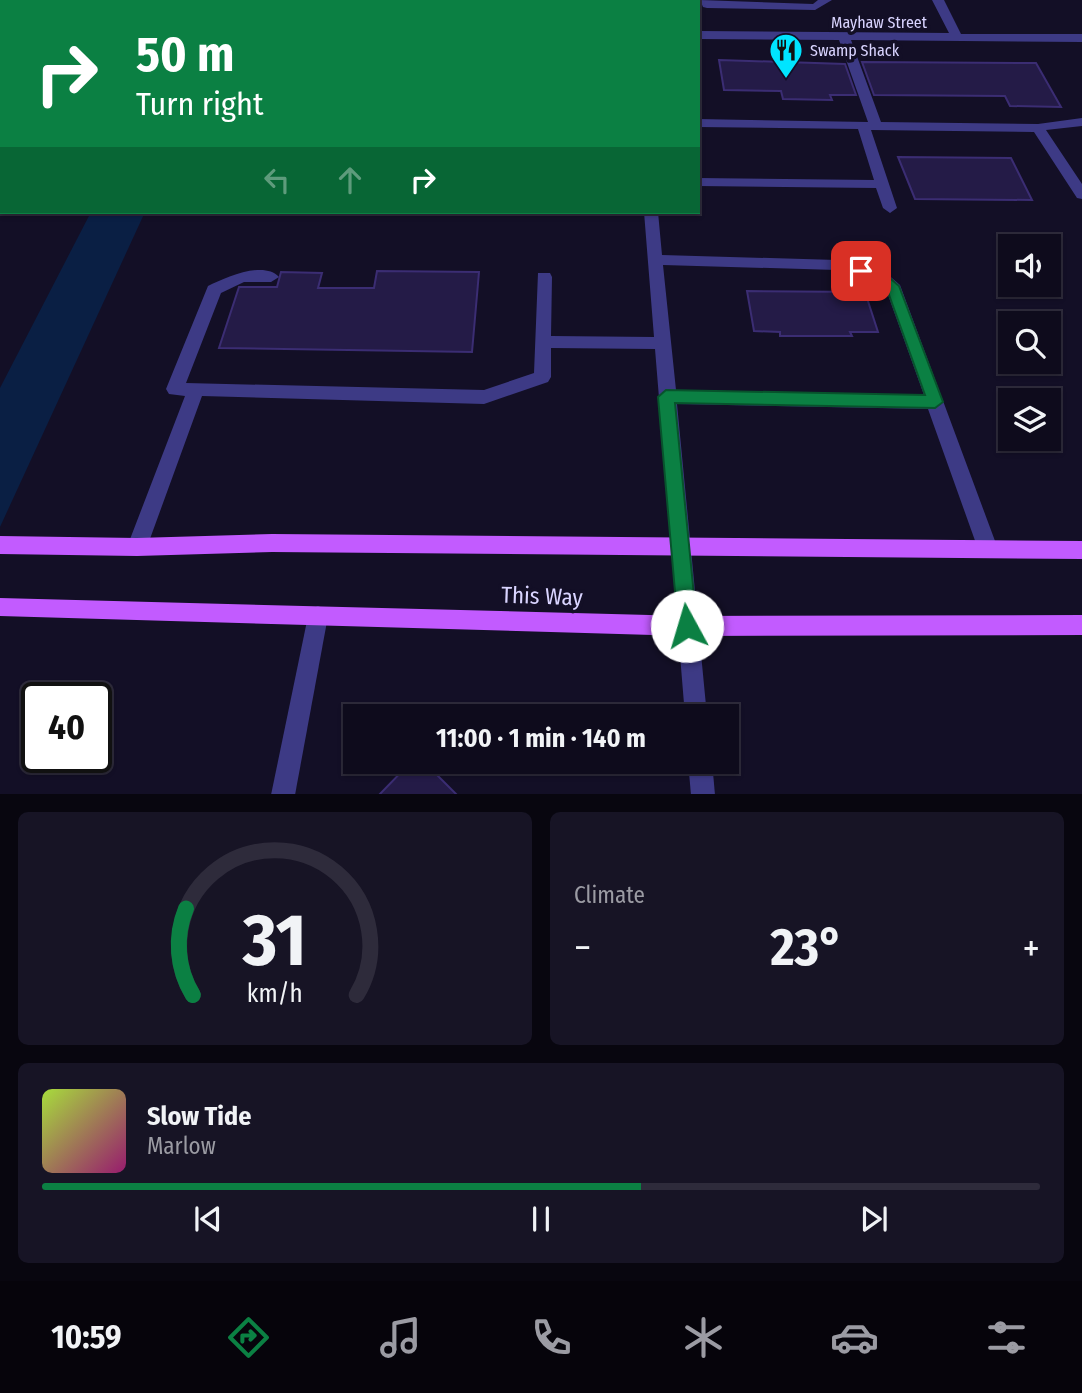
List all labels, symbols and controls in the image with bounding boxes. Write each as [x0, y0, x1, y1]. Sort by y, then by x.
street label: Mayhaw Street [831, 13, 928, 32]
text: 50 m [136, 25, 234, 84]
icon: right [21, 28, 112, 119]
restaurant icon: Swamp Shack [767, 31, 805, 80]
place label: Swamp Shack [810, 41, 900, 60]
text: Turn right [136, 85, 263, 123]
icon: left [258, 161, 296, 199]
icon: ahead [331, 161, 369, 199]
icon: right [404, 161, 442, 199]
map controls [998, 234, 1061, 451]
button: sound [998, 234, 1061, 297]
pin [831, 241, 891, 301]
icon: arrive [842, 252, 880, 290]
button: search [998, 311, 1061, 374]
button: layers [998, 388, 1061, 451]
street label: This Way [501, 581, 584, 611]
position arrow [650, 589, 724, 663]
speed limit sign: 40 [21, 682, 112, 773]
text: 11:00 · 1 min · 140 m [436, 723, 646, 754]
text: Climate [574, 881, 645, 909]
text: 31 [242, 897, 307, 984]
text: 23° [770, 916, 843, 979]
text: − [574, 925, 591, 971]
text: + [1023, 925, 1040, 971]
text: km/h [247, 978, 303, 1008]
text: Slow Tide [147, 1101, 251, 1132]
text: Marlow [147, 1132, 216, 1160]
icon: previous [189, 1200, 227, 1238]
icon: pause [522, 1200, 560, 1238]
icon: next [855, 1200, 893, 1238]
icon: directions [224, 1313, 273, 1362]
icon: music [376, 1313, 425, 1362]
icon: phone [527, 1313, 576, 1362]
icon: climate [679, 1313, 728, 1362]
icon: car [830, 1313, 879, 1362]
icon: filters [982, 1313, 1031, 1362]
text: 10:59 [51, 1318, 122, 1356]

